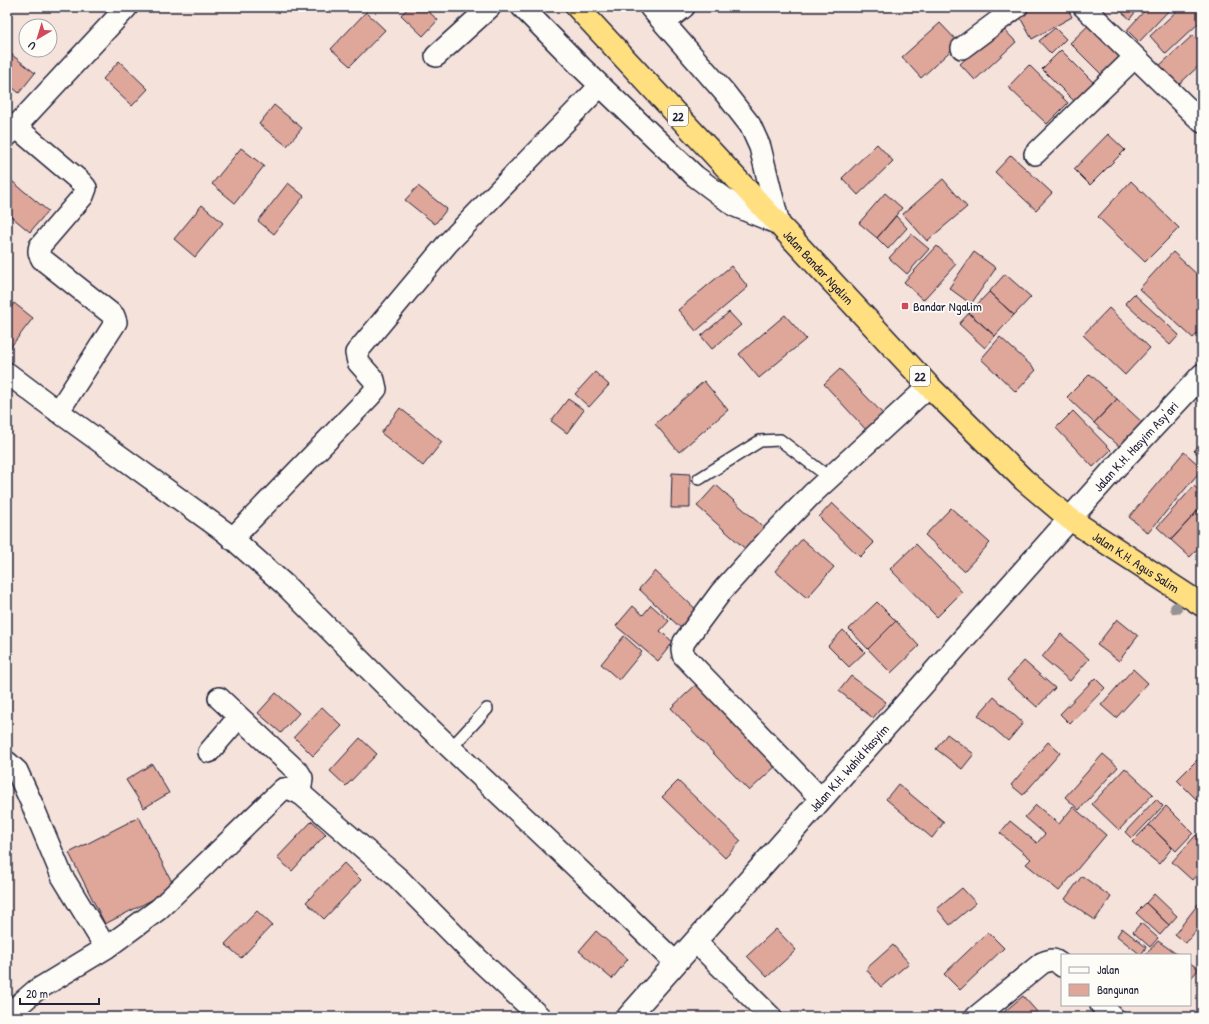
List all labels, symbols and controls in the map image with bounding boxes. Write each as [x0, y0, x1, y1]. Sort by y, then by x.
north arrow [18, 18, 58, 58]
text: U [25, 38, 39, 53]
road number: 22 [668, 106, 688, 126]
street label: Jalan Bandar Ngalim [779, 226, 858, 309]
place label: Bandar Ngalim [913, 297, 982, 315]
marker: Bandar Ngalim [900, 301, 910, 311]
road number: 22 [910, 366, 930, 386]
street label: Jalan K.H. Hasyim Asy'ari [1089, 397, 1182, 495]
street label: Jalan K.H. Agus Salim [1089, 527, 1183, 597]
street label: Jalan K.H. Wahid Hasyim [805, 720, 893, 816]
legend [1061, 954, 1191, 1006]
text: Jalan [1097, 961, 1119, 978]
scale bar [20, 980, 99, 1006]
text: Bangunan [1097, 981, 1139, 998]
text: 20 m [26, 985, 48, 1002]

